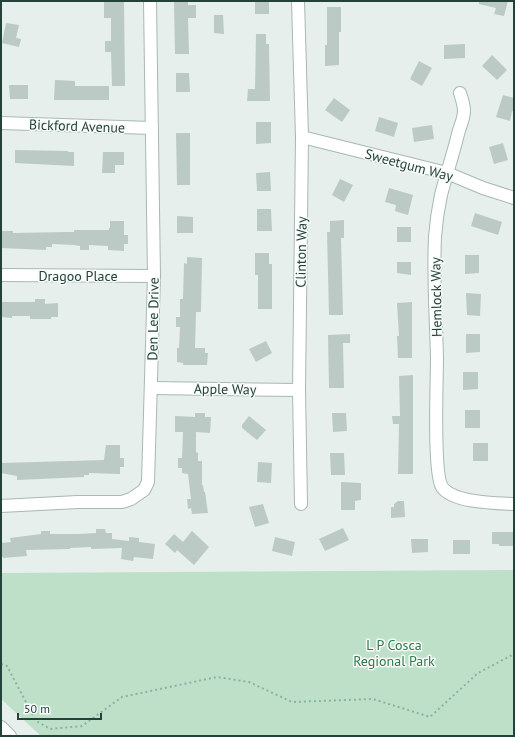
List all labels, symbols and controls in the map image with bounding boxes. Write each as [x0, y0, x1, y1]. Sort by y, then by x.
street label: Bickford Avenue [29, 115, 125, 137]
street label: Sweetgum Way [363, 145, 456, 186]
street label: Clinton Way [291, 216, 311, 288]
street label: Hemlock Way [426, 256, 446, 337]
street label: Dragoo Place [38, 267, 118, 285]
street label: Den Lee Drive [143, 277, 163, 361]
street label: Apple Way [194, 379, 257, 399]
park label: L P Cosca Regional Park [353, 636, 435, 670]
scale bar [18, 695, 101, 721]
text: 50 m [24, 701, 50, 716]

